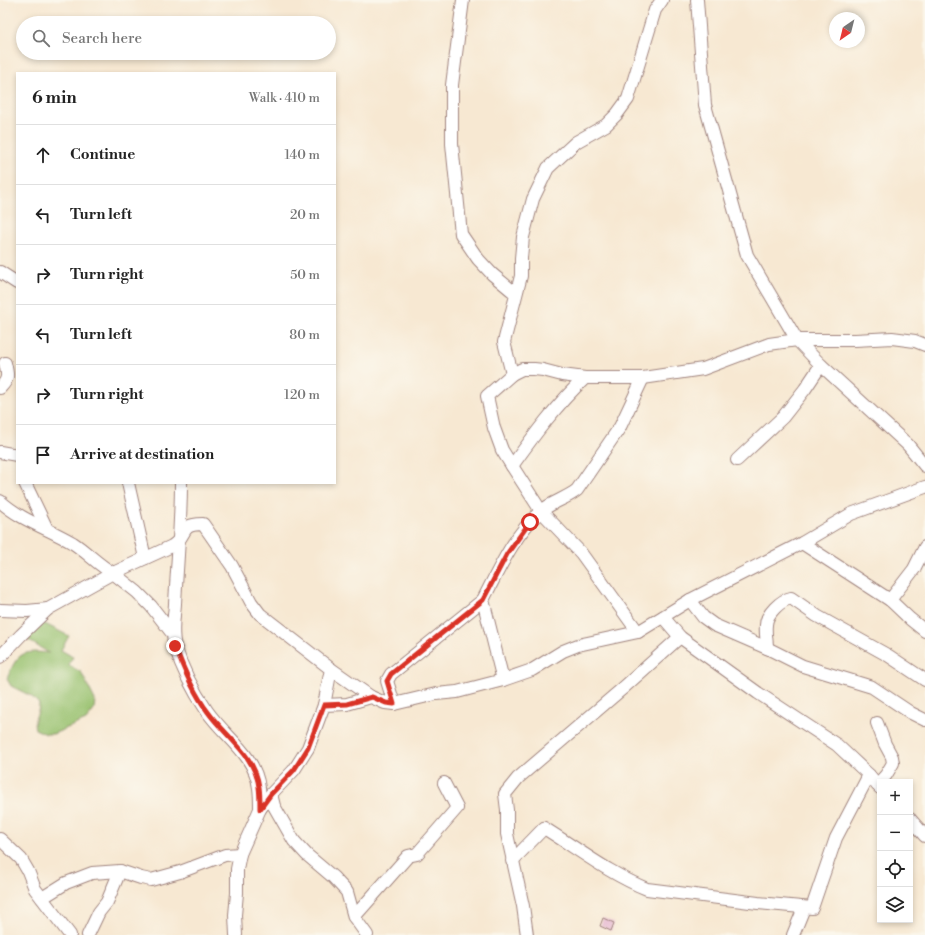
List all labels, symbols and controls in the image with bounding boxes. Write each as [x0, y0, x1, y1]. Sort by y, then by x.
north arrow [829, 12, 865, 48]
search box [16, 16, 336, 60]
icon: search [30, 27, 52, 49]
text: Search here [62, 29, 142, 48]
text: 6 min [32, 87, 77, 109]
text: Walk · 410 m [249, 90, 320, 106]
icon: ahead [32, 144, 54, 166]
text: Continue [70, 145, 135, 164]
text: 140 m [284, 147, 320, 163]
icon: left [32, 204, 54, 226]
text: Turn left [70, 205, 132, 224]
text: 20 m [290, 207, 320, 223]
icon: right [32, 264, 54, 286]
text: Turn right [70, 265, 144, 284]
text: 50 m [290, 267, 320, 283]
icon: left [32, 324, 54, 346]
text: Turn left [70, 325, 132, 344]
text: 80 m [289, 327, 320, 343]
icon: right [32, 384, 54, 406]
text: Turn right [70, 385, 144, 404]
text: 120 m [284, 387, 320, 403]
icon: arrive [32, 444, 54, 466]
text: Arrive at destination [70, 445, 214, 464]
route start [521, 513, 539, 531]
route end [166, 637, 184, 655]
map controls [877, 779, 913, 923]
button: + [877, 779, 913, 815]
button: − [877, 815, 913, 851]
button: locate [877, 851, 913, 887]
button: layers [877, 887, 913, 923]

